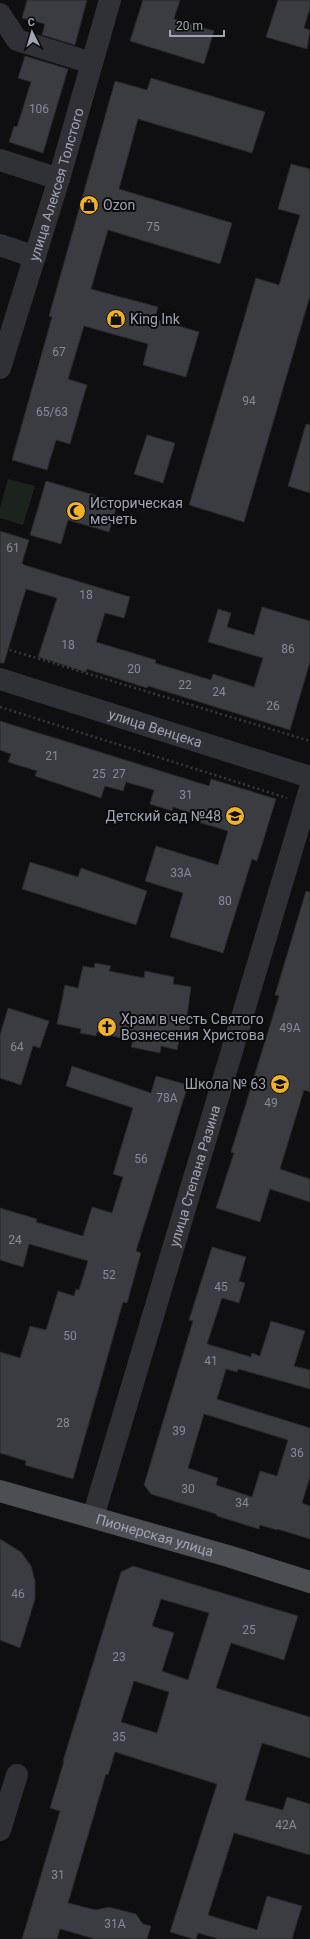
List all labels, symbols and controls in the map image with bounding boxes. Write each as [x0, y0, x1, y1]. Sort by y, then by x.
north arrow [12, 12, 52, 52]
scale bar [170, 12, 224, 38]
text: С [27, 16, 35, 29]
text: 20 m [176, 19, 203, 33]
house number: 106 [29, 102, 49, 116]
street label: улица Алексея Толстого [26, 106, 87, 263]
shop icon: Ozon [78, 194, 100, 216]
place label: Ozon [103, 197, 135, 213]
house number: 75 [146, 220, 160, 234]
shop icon: King Ink [105, 308, 127, 330]
place label: King Ink [130, 311, 181, 327]
house number: 67 [52, 345, 66, 359]
house number: 94 [242, 394, 256, 408]
house number: 65/63 [36, 405, 68, 419]
place label: Историческая мечеть [90, 495, 183, 527]
mosque icon: Историческая мечеть [65, 500, 87, 522]
house number: 61 [6, 541, 20, 555]
house number: 18 [79, 588, 93, 602]
house number: 18 [61, 638, 75, 652]
house number: 86 [281, 642, 295, 656]
house number: 20 [127, 662, 141, 676]
house number: 22 [178, 678, 192, 692]
house number: 24 [212, 685, 226, 699]
house number: 26 [266, 699, 280, 713]
street label: улица Венцека [107, 706, 204, 750]
house number: 21 [45, 749, 59, 763]
house number: 25 [92, 767, 106, 781]
house number: 27 [112, 767, 126, 781]
house number: 31 [179, 788, 193, 802]
school or university icon: Детский сад №48 [224, 805, 246, 827]
place label: Детский сад №48 [105, 808, 221, 824]
house number: 33А [170, 866, 192, 880]
house number: 80 [218, 894, 232, 908]
place label: Храм в честь Святого Вознесения Христова [121, 1011, 264, 1043]
church icon: Храм в честь Святого Вознесения Христова [96, 1016, 118, 1038]
house number: 49А [279, 1021, 301, 1035]
house number: 64 [10, 1040, 24, 1054]
school or university icon: Школа № 63 [269, 1073, 291, 1095]
place label: Школа № 63 [185, 1076, 266, 1092]
house number: 78А [156, 1091, 178, 1105]
house number: 49 [264, 1096, 278, 1110]
street label: улица Степана Разина [166, 1103, 223, 1249]
house number: 56 [134, 1152, 148, 1166]
house number: 24 [8, 1233, 22, 1247]
house number: 52 [102, 1268, 116, 1282]
house number: 45 [214, 1280, 228, 1294]
house number: 50 [63, 1329, 77, 1343]
house number: 41 [204, 1354, 218, 1368]
house number: 28 [56, 1416, 70, 1430]
house number: 39 [172, 1424, 186, 1438]
house number: 36 [290, 1446, 304, 1460]
house number: 30 [181, 1482, 195, 1496]
house number: 34 [235, 1496, 249, 1510]
street label: Пионерская улица [94, 1511, 216, 1560]
house number: 46 [11, 1587, 25, 1601]
house number: 25 [242, 1623, 256, 1637]
house number: 23 [112, 1650, 126, 1664]
house number: 35 [112, 1730, 126, 1744]
house number: 42А [275, 1818, 297, 1832]
house number: 31 [51, 1868, 65, 1882]
house number: 31А [104, 1917, 126, 1931]

